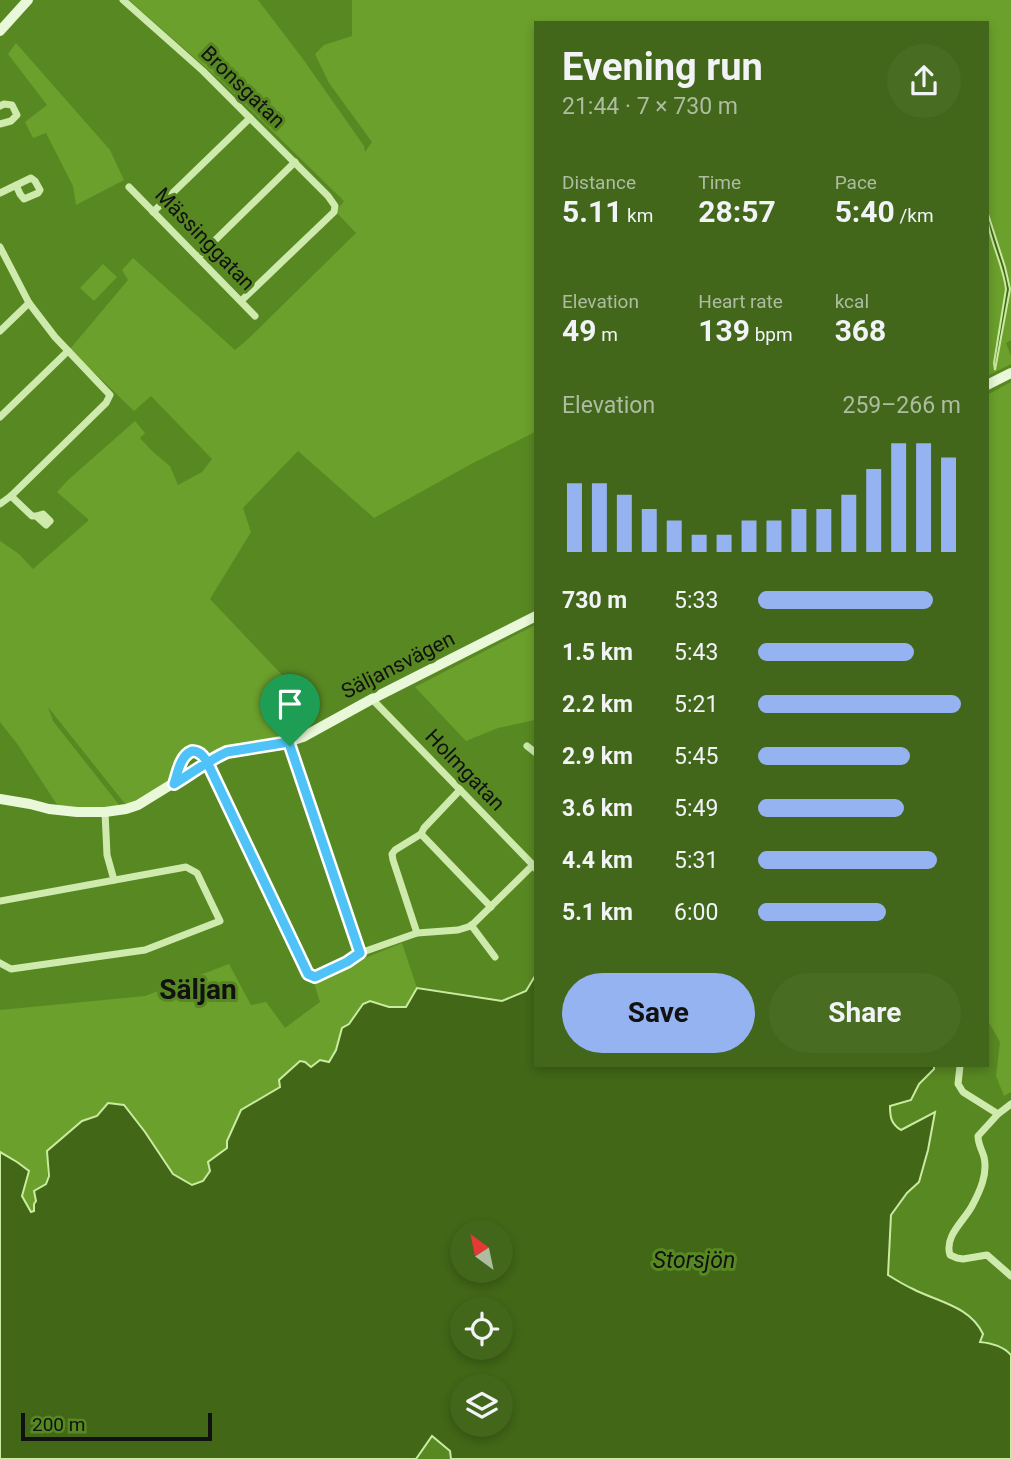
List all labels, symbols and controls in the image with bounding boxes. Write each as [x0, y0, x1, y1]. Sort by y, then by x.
street label: Bronsgatan [196, 41, 290, 133]
button: share [887, 44, 961, 118]
text: Evening run [562, 45, 763, 89]
text: 21:44 · 7 × 730 m [562, 93, 738, 120]
text: Distance [562, 171, 636, 194]
text: Time [698, 171, 741, 194]
text: Pace [835, 171, 877, 194]
street label: Mässinggatan [150, 183, 260, 295]
text: 5.11 [562, 194, 622, 229]
text: 28:57 [698, 194, 776, 229]
text: 5:40 [835, 194, 895, 229]
text: km [622, 204, 653, 227]
text: /km [895, 204, 934, 227]
text: Elevation [562, 290, 639, 313]
text: Heart rate [698, 290, 783, 313]
text: kcal [835, 290, 869, 313]
text: 49 [562, 313, 596, 348]
text: 139 [698, 313, 750, 348]
text: 368 [835, 313, 886, 348]
text: m [596, 323, 618, 346]
text: bpm [750, 323, 793, 346]
text: Elevation [562, 392, 655, 419]
text: 259–266 m [842, 392, 961, 419]
text: 730 m [562, 587, 627, 614]
text: 5:33 [674, 587, 718, 614]
street label: Säljansvägen [337, 626, 459, 704]
text: 1.5 km [562, 639, 633, 666]
text: 5:43 [674, 639, 718, 666]
pin [260, 674, 320, 746]
icon: arrive [271, 685, 309, 723]
text: 2.2 km [562, 691, 633, 718]
text: 5:21 [674, 691, 718, 718]
street label: Holmgatan [420, 724, 510, 816]
text: 2.9 km [562, 743, 633, 770]
text: 5:45 [674, 743, 718, 770]
text: 3.6 km [562, 795, 633, 822]
text: 5:49 [674, 795, 718, 822]
text: 4.4 km [562, 847, 633, 874]
text: 5:31 [674, 847, 718, 874]
text: 5.1 km [562, 899, 633, 926]
text: 6:00 [674, 899, 718, 926]
district label: Säljan [159, 973, 237, 1006]
button: Save [562, 973, 755, 1053]
button: Share [769, 973, 961, 1053]
north arrow [450, 1220, 513, 1283]
map controls [450, 1220, 513, 1437]
water label: Storsjön [653, 1247, 735, 1274]
button: locate [450, 1297, 513, 1360]
button: layers [450, 1374, 513, 1437]
scale bar [21, 1410, 212, 1442]
text: 200 m [32, 1413, 85, 1436]

